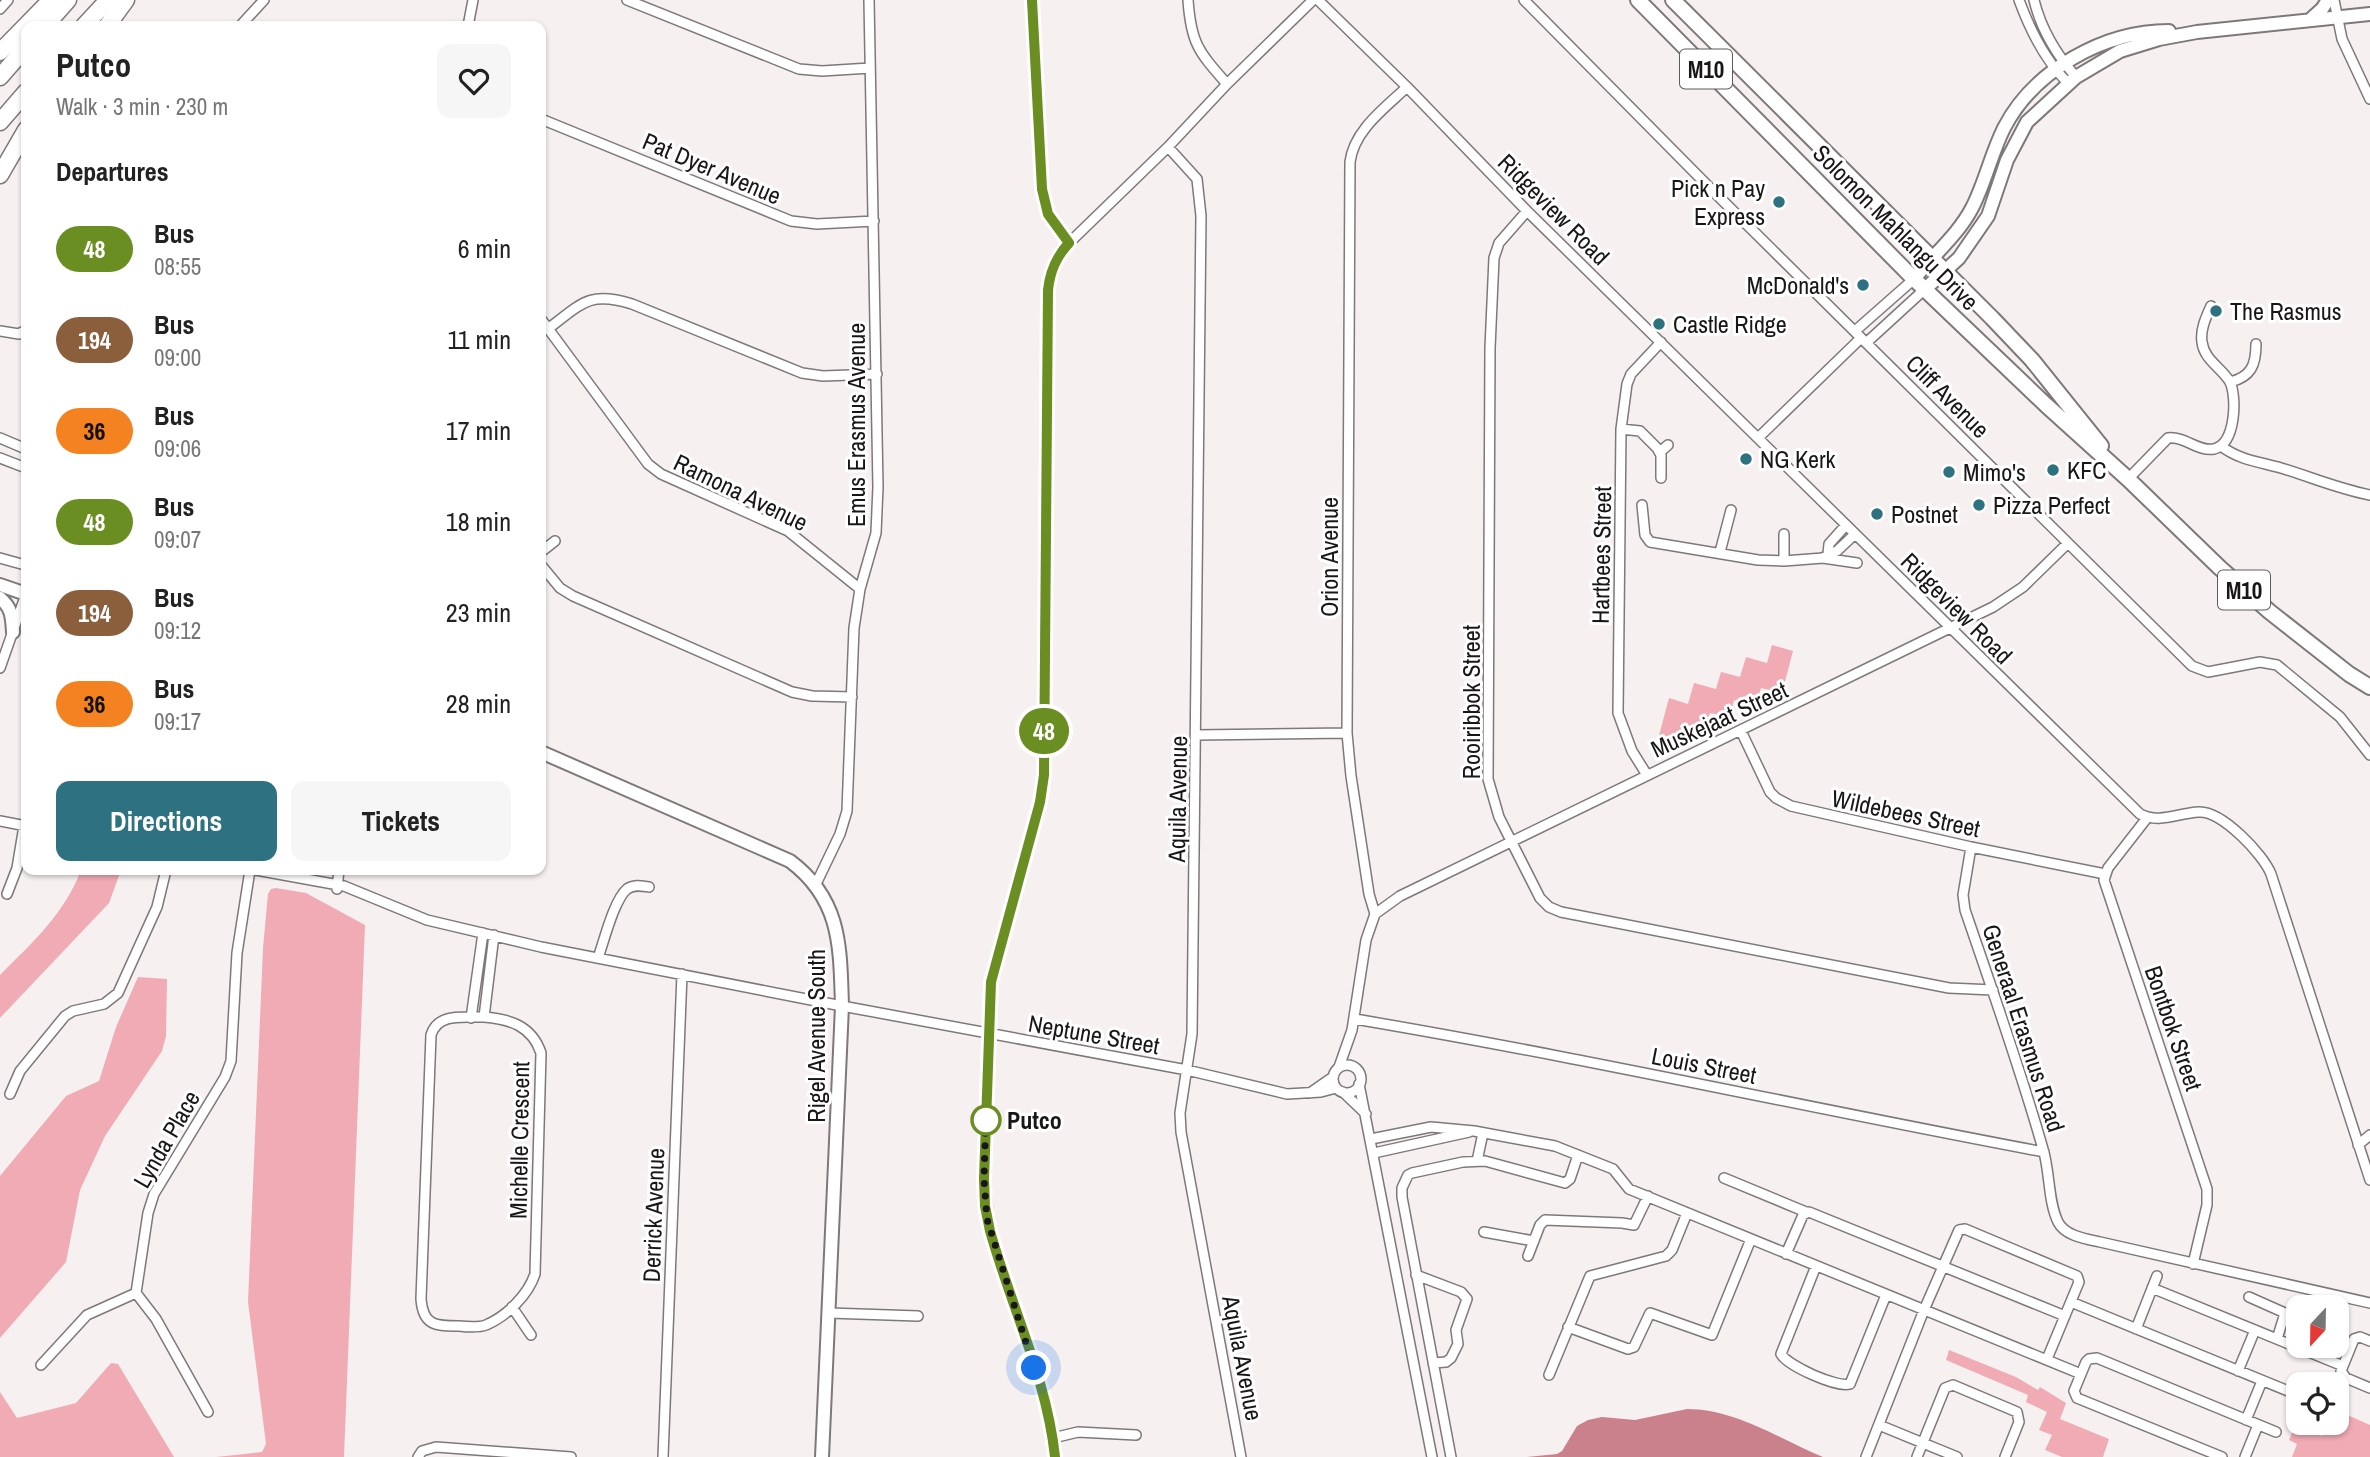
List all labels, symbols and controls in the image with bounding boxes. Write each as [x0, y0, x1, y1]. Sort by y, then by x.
text: Putco [56, 43, 131, 87]
button: heart [437, 44, 511, 118]
road number: M10 [1680, 50, 1732, 88]
text: Walk · 3 min · 230 m [56, 91, 228, 122]
street label: Pat Dyer Avenue [638, 124, 786, 212]
street label: Solomon Mahlangu Drive [1806, 137, 1986, 317]
street label: Ridgeview Road [1491, 146, 1617, 272]
text: Departures [56, 154, 169, 189]
place label: Pick n Pay Express [1671, 172, 1765, 232]
marker: Pick n Pay Express [1771, 194, 1787, 210]
text: Bus [154, 216, 194, 251]
text: 6 min [458, 231, 511, 266]
text: 48 [84, 233, 105, 265]
text: 08:55 [154, 251, 201, 282]
place label: McDonald's [1747, 269, 1849, 301]
marker: McDonald's [1855, 277, 1871, 293]
place label: The Rasmus [2230, 295, 2342, 327]
marker: The Rasmus [2208, 303, 2224, 319]
text: Bus [154, 307, 194, 342]
place label: Castle Ridge [1673, 308, 1787, 340]
marker: Castle Ridge [1651, 316, 1667, 332]
text: 11 min [447, 322, 511, 357]
street label: Emus Erasmus Avenue [840, 323, 872, 527]
text: 194 [78, 324, 111, 356]
text: 09:00 [154, 342, 201, 373]
street label: Cliff Avenue [1899, 347, 1997, 445]
text: Bus [154, 398, 194, 433]
text: 17 min [446, 413, 511, 448]
text: 36 [84, 415, 105, 447]
text: 09:06 [154, 433, 201, 464]
place label: NG Kerk [1760, 443, 1836, 475]
street label: Ramona Avenue [669, 446, 813, 538]
marker: NG Kerk [1738, 451, 1754, 467]
place label: KFC [2067, 454, 2106, 486]
place label: Mimo's [1963, 456, 2026, 488]
marker: KFC [2045, 462, 2061, 478]
marker: Mimo's [1941, 464, 1957, 480]
street label: Hartbees Street [1584, 485, 1618, 624]
text: Bus [154, 489, 194, 524]
place label: Pizza Perfect [1993, 489, 2111, 521]
street label: Orion Avenue [1313, 497, 1345, 617]
marker: Pizza Perfect [1971, 497, 1987, 513]
place label: Postnet [1891, 498, 1958, 530]
text: 18 min [446, 504, 511, 539]
text: 48 [84, 506, 105, 538]
marker: Postnet [1869, 506, 1885, 522]
text: 09:07 [154, 524, 201, 555]
street label: Ridgeview Road [1894, 545, 2020, 671]
road number: M10 [2218, 570, 2270, 610]
text: Bus [154, 580, 194, 615]
text: 23 min [446, 595, 511, 630]
text: 194 [78, 597, 111, 629]
text: 09:12 [154, 615, 201, 646]
street label: Rooiribbok Street [1455, 624, 1487, 779]
text: Bus [154, 671, 194, 706]
street label: Muskejaat Street [1645, 673, 1793, 765]
text: 28 min [446, 686, 511, 721]
text: 36 [84, 688, 105, 720]
text: 09:17 [154, 706, 201, 737]
line badge: 48 [1012, 708, 1076, 754]
text: 48 [1033, 715, 1055, 747]
street label: Aquila Avenue [1160, 735, 1194, 864]
button: Directions [56, 781, 277, 861]
button: Tickets [291, 781, 511, 861]
street label: Wildebees Street [1829, 782, 1984, 844]
street label: Generaal Erasmus Road [1975, 920, 2073, 1136]
street label: Rigel Avenue South [800, 949, 832, 1123]
street label: Bontbok Street [2138, 961, 2210, 1095]
street label: Neptune Street [1026, 1007, 1162, 1061]
street label: Louis Street [1649, 1039, 1760, 1091]
street label: Michelle Crescent [502, 1060, 536, 1219]
street label: Lynda Place [125, 1084, 207, 1194]
place label: Putco [1007, 1104, 1062, 1136]
marker: Putco [971, 1105, 1001, 1135]
street label: Derrick Avenue [635, 1147, 671, 1283]
street label: Aquila Avenue [1215, 1292, 1271, 1423]
north arrow [2286, 1295, 2348, 1358]
map controls [2286, 1295, 2349, 1435]
your location [1016, 1350, 1051, 1385]
button: locate [2286, 1372, 2349, 1435]

